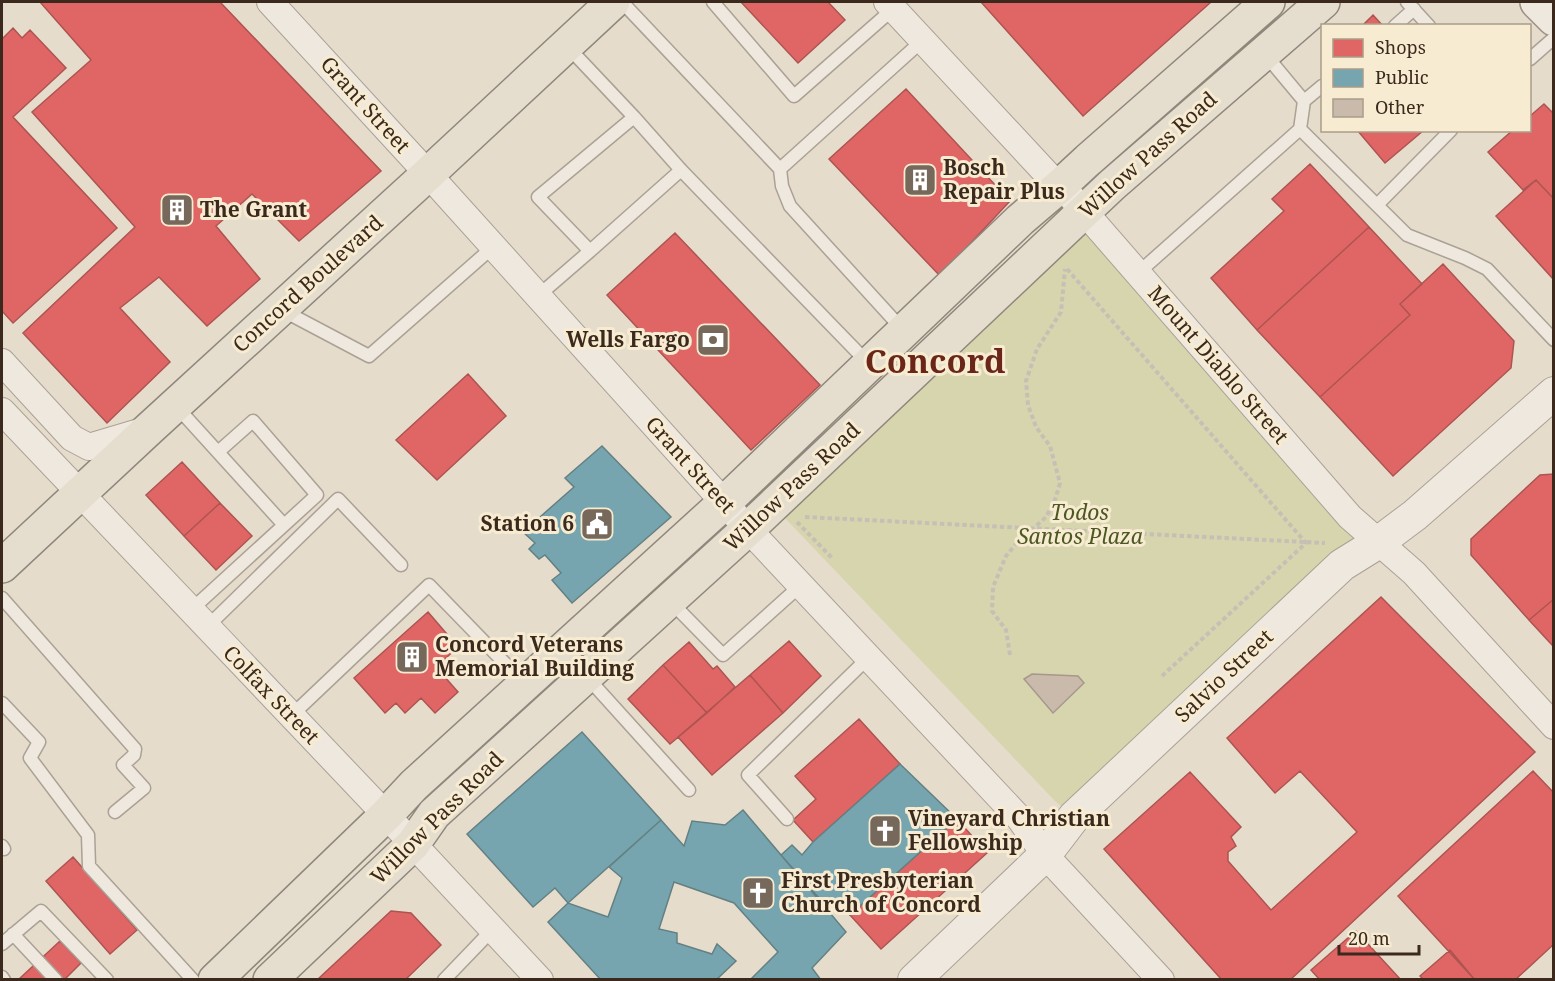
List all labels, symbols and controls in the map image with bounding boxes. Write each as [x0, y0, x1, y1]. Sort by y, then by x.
legend [1321, 24, 1531, 132]
text: Shops [1375, 35, 1426, 59]
street label: Grant Street [315, 50, 417, 159]
text: Public [1375, 65, 1429, 89]
street label: Willow Pass Road [1072, 85, 1223, 224]
text: Other [1375, 95, 1425, 119]
place label: Bosch Repair Plus [943, 153, 1065, 205]
building icon: Bosch Repair Plus [902, 162, 938, 198]
building icon: The Grant [159, 192, 195, 228]
place label: The Grant [200, 195, 308, 223]
street label: Concord Boulevard [226, 208, 388, 358]
street label: Mount Diablo Street [1142, 279, 1295, 449]
bank icon: Wells Fargo [695, 322, 731, 358]
place label: Wells Fargo [566, 325, 690, 353]
district label: Concord [865, 338, 1005, 383]
street label: Grant Street [640, 410, 742, 519]
street label: Willow Pass Road [717, 416, 866, 557]
park label: Todos Santos Plaza [1017, 498, 1144, 550]
public building icon: Station 6 [579, 506, 615, 542]
place label: Station 6 [481, 509, 574, 537]
street label: Salvio Street [1168, 622, 1279, 728]
place label: Concord Veterans Memorial Building [435, 630, 634, 682]
street label: Colfax Street [217, 639, 326, 750]
building icon: Concord Veterans Memorial Building [394, 639, 430, 675]
street label: Willow Pass Road [364, 745, 509, 890]
place label: Vineyard Christian Fellowship [908, 804, 1110, 856]
church icon: Vineyard Christian Fellowship [867, 813, 903, 849]
place label: First Presbyterian Church of Concord [781, 866, 981, 918]
church icon: First Presbyterian Church of Concord [740, 875, 776, 911]
scale bar [1339, 918, 1418, 956]
text: 20 m [1348, 926, 1390, 950]

